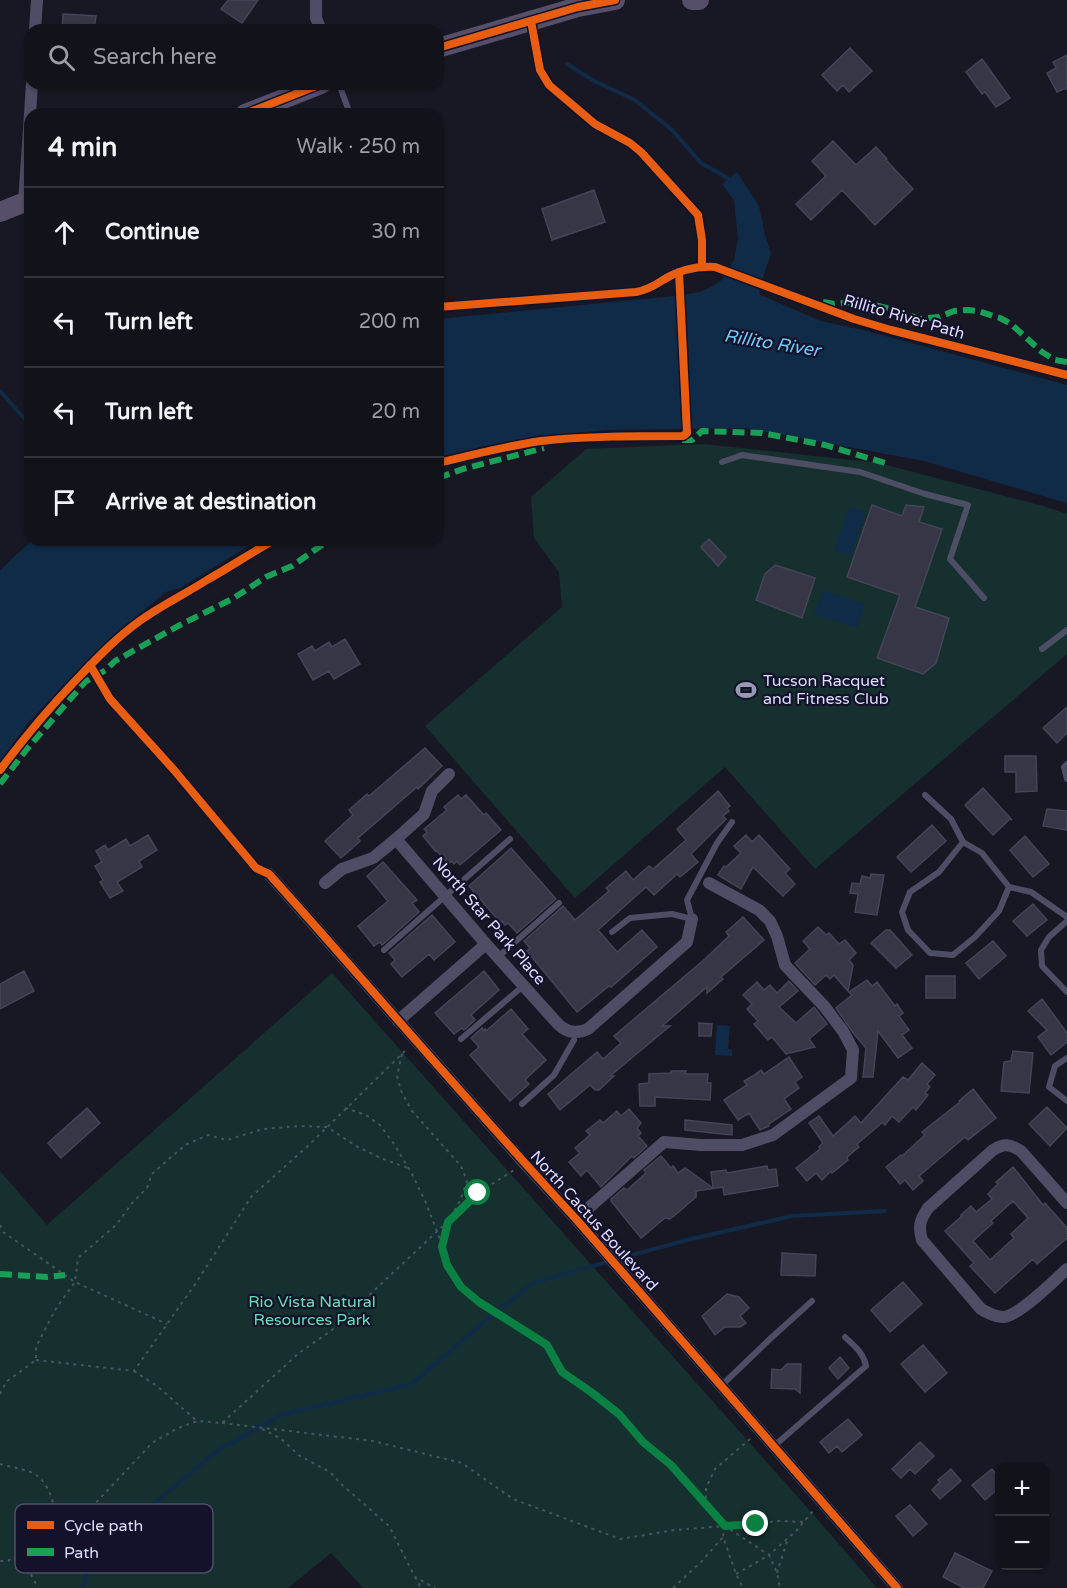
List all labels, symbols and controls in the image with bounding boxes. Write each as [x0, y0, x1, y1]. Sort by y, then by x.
search box [24, 24, 444, 90]
icon: search [45, 41, 78, 74]
text: Search here [93, 44, 217, 70]
text: 4 min [48, 132, 117, 163]
text: Walk · 250 m [297, 135, 420, 159]
icon: ahead [48, 216, 81, 249]
text: Continue [105, 219, 200, 245]
text: 30 m [371, 220, 420, 244]
street label: Rillito River Path [841, 290, 967, 344]
icon: left [48, 306, 81, 339]
text: Turn left [105, 309, 193, 335]
text: 200 m [359, 310, 420, 334]
water label: Rillito River [722, 325, 824, 362]
icon: left [48, 396, 81, 429]
text: Turn left [105, 399, 193, 425]
text: 20 m [371, 400, 420, 424]
icon: arrive [48, 486, 81, 519]
text: Arrive at destination [105, 489, 316, 515]
place label: Tucson Racquet and Fitness Club [763, 671, 889, 709]
sports icon: Tucson Racquet and Fitness Club [734, 678, 758, 702]
street label: North Star Park Place [428, 853, 550, 989]
street label: North Cactus Boulevard [526, 1147, 662, 1295]
route start [464, 1179, 490, 1205]
park label: Rio Vista Natural Resources Park [248, 1292, 376, 1330]
map controls [995, 1462, 1049, 1570]
button: + [995, 1462, 1049, 1516]
legend [15, 1504, 213, 1573]
route end [742, 1510, 768, 1536]
text: Cycle path [64, 1516, 143, 1536]
button: − [995, 1516, 1049, 1570]
text: Path [64, 1543, 99, 1563]

